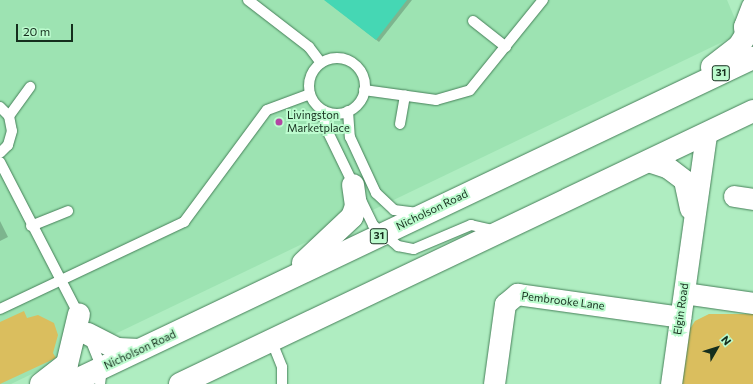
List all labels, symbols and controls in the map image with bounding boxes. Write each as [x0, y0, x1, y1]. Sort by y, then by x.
scale bar [18, 16, 75, 42]
text: 20 m [23, 24, 50, 38]
road number: 31 [711, 65, 731, 81]
place label: Livingston Marketplace [287, 109, 350, 135]
marker: Livingston Marketplace [274, 117, 284, 127]
street label: Nicholson Road [394, 187, 470, 233]
road number: 31 [369, 228, 389, 244]
street label: Elgin Road [671, 282, 691, 336]
street label: Pembrooke Lane [521, 289, 605, 313]
street label: Nicholson Road [102, 328, 178, 372]
north arrow [697, 328, 737, 368]
text: N [719, 333, 734, 347]

